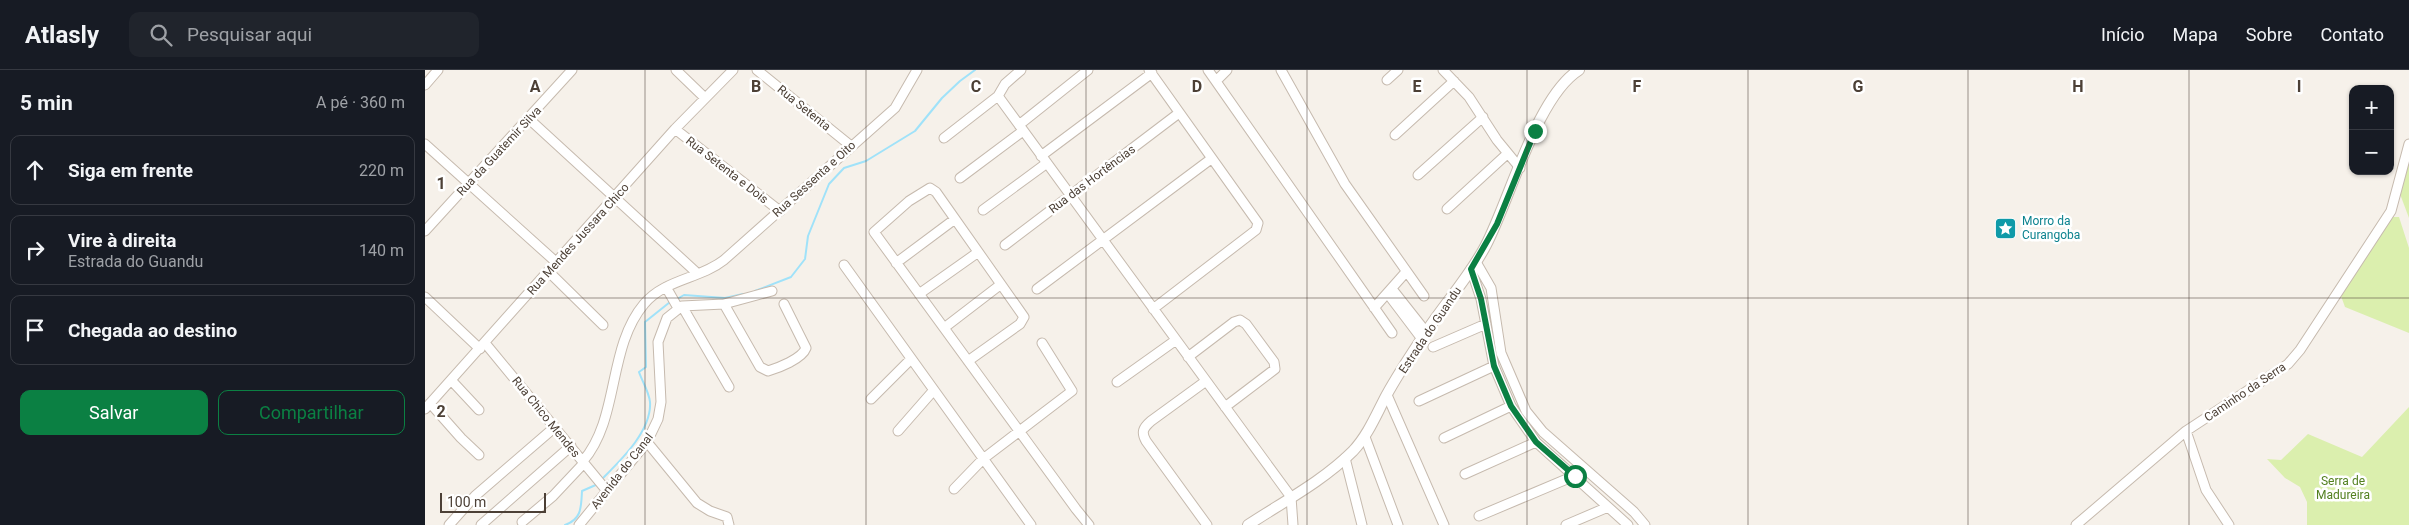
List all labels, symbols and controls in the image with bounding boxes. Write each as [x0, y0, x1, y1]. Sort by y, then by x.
search box [129, 12, 479, 57]
text: Atlasly [25, 21, 99, 49]
icon: search [147, 21, 175, 49]
text: Pesquisar aqui [187, 23, 312, 46]
text: Início [2101, 24, 2144, 45]
text: Mapa [2172, 24, 2218, 45]
text: Sobre [2246, 24, 2292, 45]
text: Contato [2320, 24, 2384, 45]
text: A [530, 77, 541, 96]
text: B [751, 77, 761, 96]
text: C [971, 77, 981, 96]
text: D [1192, 77, 1202, 96]
text: E [1413, 77, 1422, 96]
text: F [1633, 77, 1642, 96]
text: G [1853, 77, 1864, 96]
text: H [2072, 77, 2084, 96]
text: I [2297, 77, 2301, 96]
street label: Rua Setenta [775, 82, 833, 134]
map controls [2349, 85, 2394, 175]
button: + [2349, 85, 2394, 130]
text: 5 min [20, 91, 73, 115]
text: A pé · 360 m [316, 93, 405, 112]
street label: Rua da Guatemir Silva [454, 103, 544, 199]
route end [1524, 120, 1547, 143]
button: − [2349, 130, 2394, 175]
street label: Rua Setenta e Dois [683, 134, 771, 206]
street label: Rua Sessenta e Oito [770, 138, 859, 220]
street label: Rua das Hortências [1046, 142, 1138, 216]
icon: ahead [21, 156, 49, 184]
text: Siga em frente [68, 159, 193, 182]
text: 220 m [359, 161, 404, 180]
text: 1 [436, 174, 446, 193]
street label: Rua Mendes Jussara Chico [524, 180, 632, 298]
place label: Morro da Curangoba [2022, 214, 2080, 242]
place icon: Morro da Curangoba [1994, 216, 2018, 240]
text: Vire à direita [68, 229, 177, 252]
icon: right [21, 236, 49, 264]
text: 140 m [359, 241, 404, 260]
text: Estrada do Guandu [68, 252, 203, 271]
street label: Estrada do Guandu [1396, 284, 1464, 376]
icon: arrive [21, 316, 49, 344]
text: Chegada ao destino [68, 319, 237, 342]
street label: Caminho da Serra [2202, 360, 2288, 424]
street label: Rua Chico Mendes [509, 374, 583, 460]
button: Salvar [20, 390, 208, 435]
button: Compartilhar [218, 390, 405, 435]
text: 2 [436, 402, 446, 421]
street label: Avenida do Canal [588, 430, 656, 512]
route start [1564, 465, 1587, 488]
park label: Serra de Madureira [2316, 474, 2370, 502]
scale bar [440, 490, 546, 513]
text: 100 m [447, 494, 486, 510]

